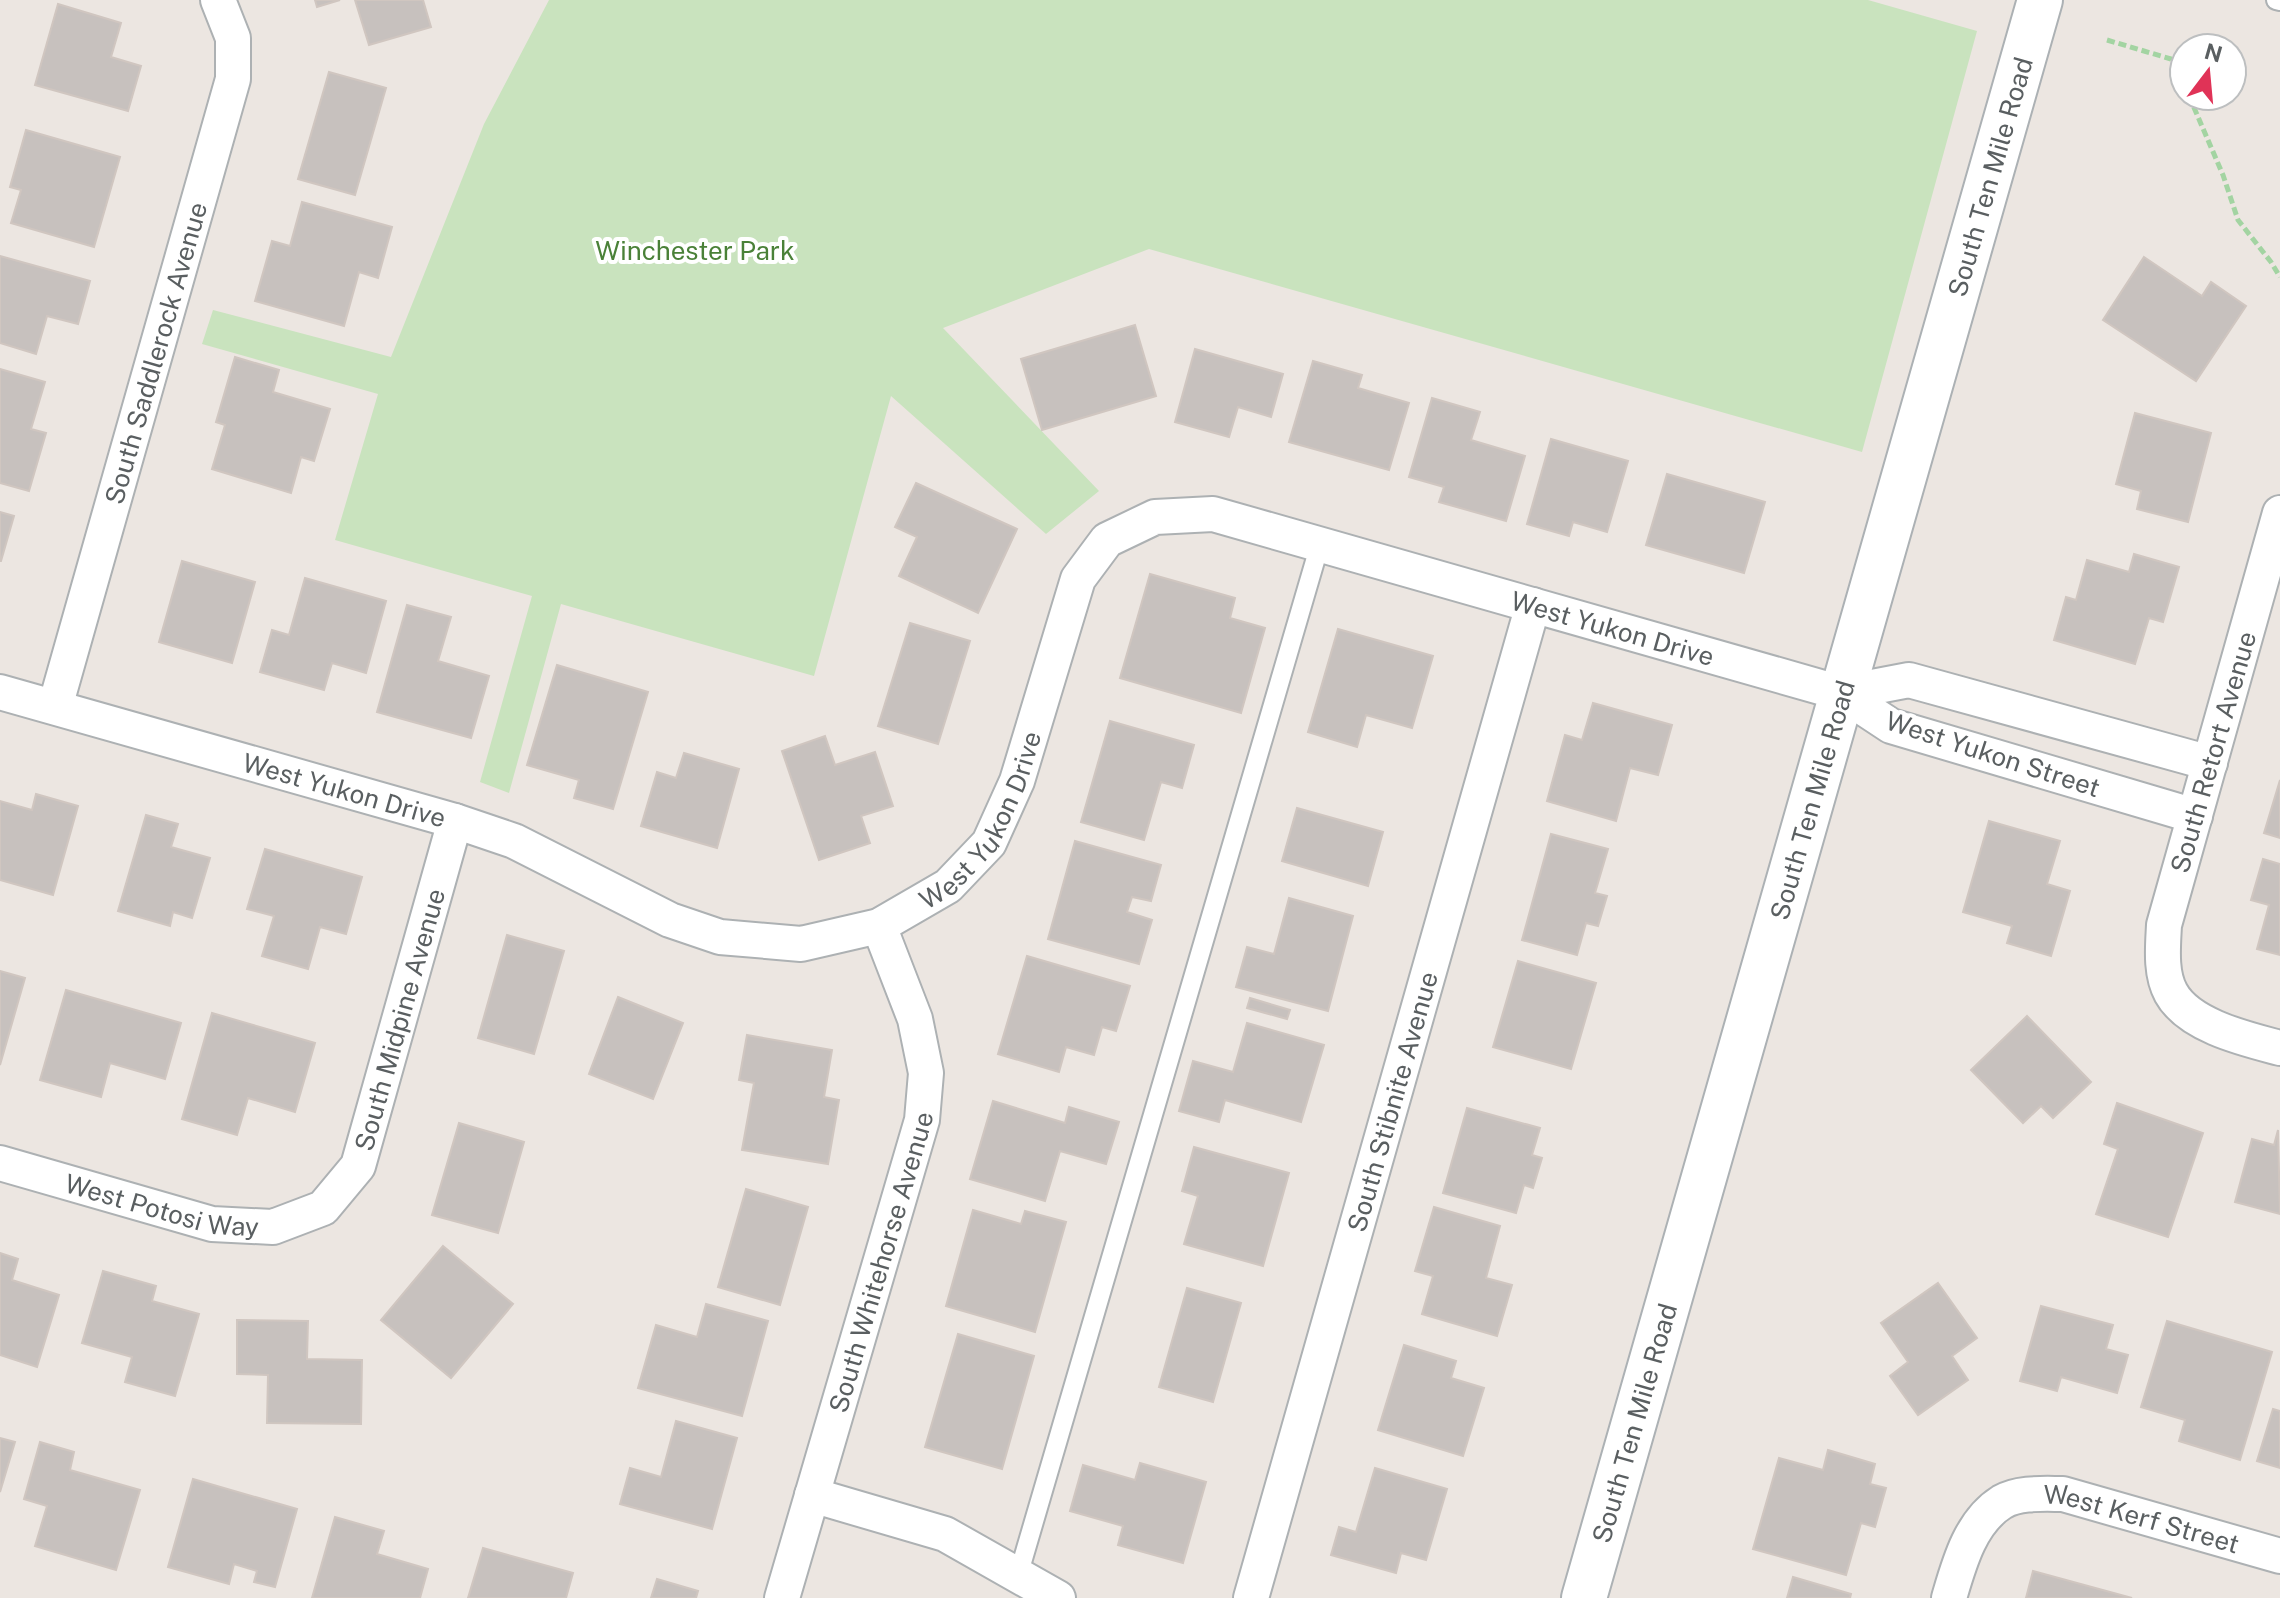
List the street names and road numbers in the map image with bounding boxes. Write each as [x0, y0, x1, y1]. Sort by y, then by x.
street label: South Ten Mile Road [1941, 53, 2038, 300]
street label: South Saddlerock Avenue [98, 198, 213, 507]
street label: West Yukon Drive [1508, 584, 1718, 672]
street label: South Retort Avenue [2164, 628, 2262, 876]
street label: South Ten Mile Road [1763, 676, 1861, 923]
street label: West Yukon Street [1882, 705, 2104, 803]
street label: West Yukon Drive [914, 727, 1047, 915]
street label: West Yukon Drive [239, 746, 450, 833]
street label: South Midpine Avenue [348, 885, 451, 1154]
street label: South Stibnite Avenue [1340, 968, 1444, 1235]
street label: South Whitehorse Avenue [822, 1111, 938, 1416]
street label: West Potosi Way [61, 1167, 260, 1242]
street label: South Ten Mile Road [1585, 1300, 1683, 1546]
street label: West Kerf Street [2043, 1478, 2243, 1559]

